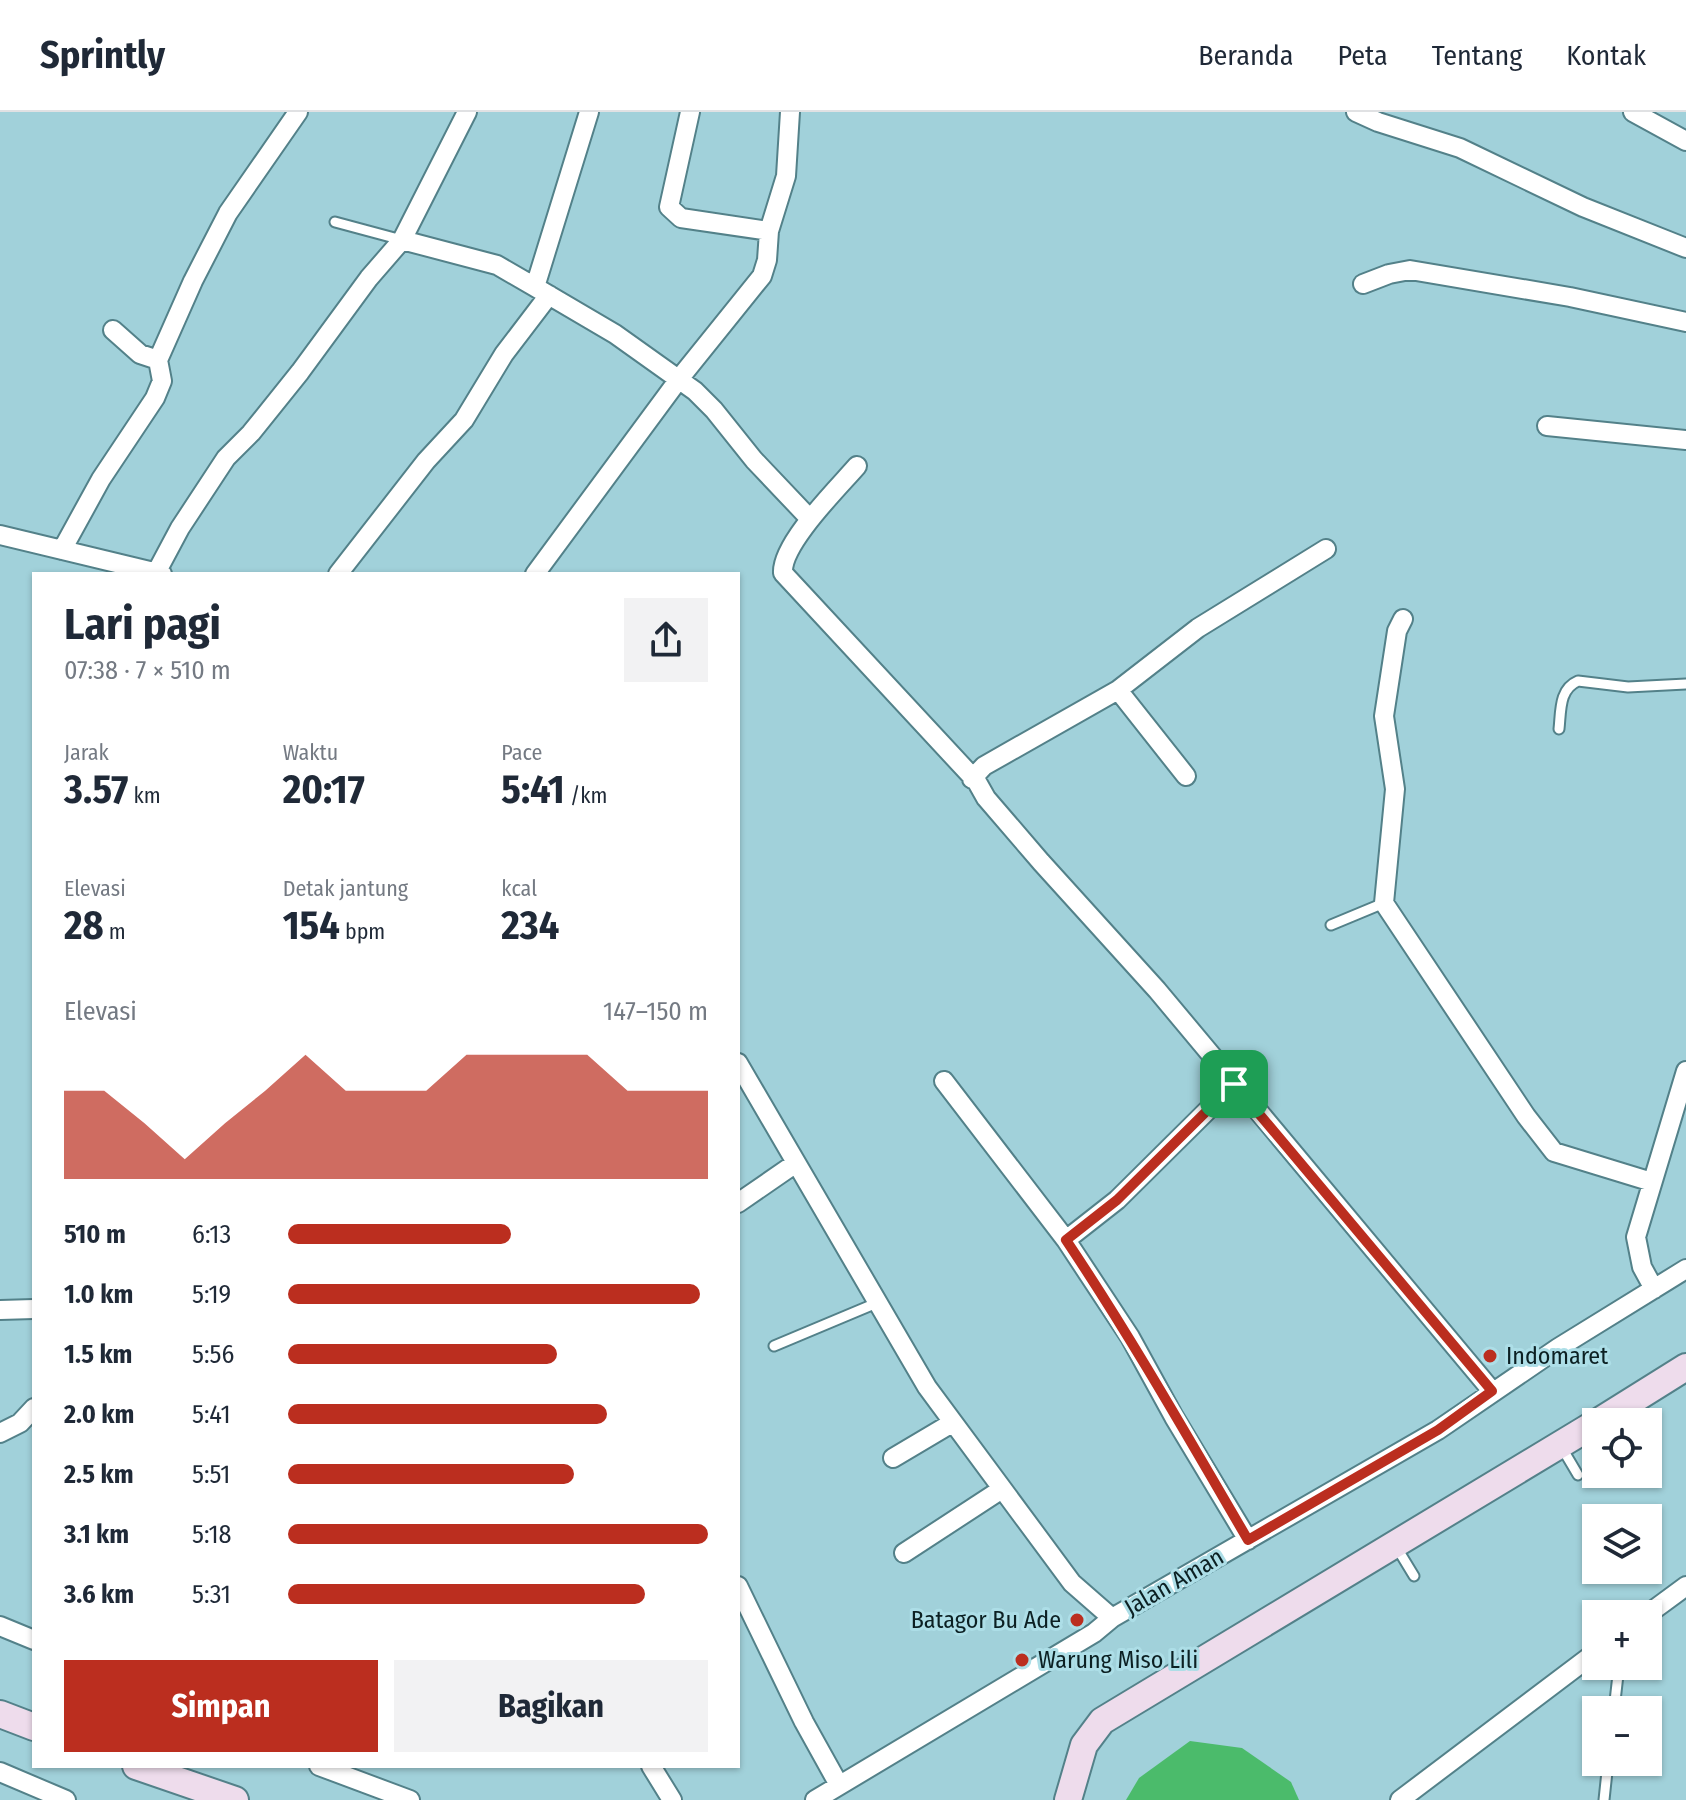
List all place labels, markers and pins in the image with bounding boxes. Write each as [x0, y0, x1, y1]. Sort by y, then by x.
pin [1200, 1050, 1268, 1118]
place label: Indomaret [1506, 1342, 1608, 1370]
marker: Indomaret [1481, 1347, 1499, 1365]
place label: Batagor Bu Ade [911, 1606, 1061, 1634]
marker: Batagor Bu Ade [1068, 1611, 1086, 1629]
place label: Warung Miso Lili [1038, 1646, 1198, 1674]
marker: Warung Miso Lili [1013, 1651, 1031, 1669]

